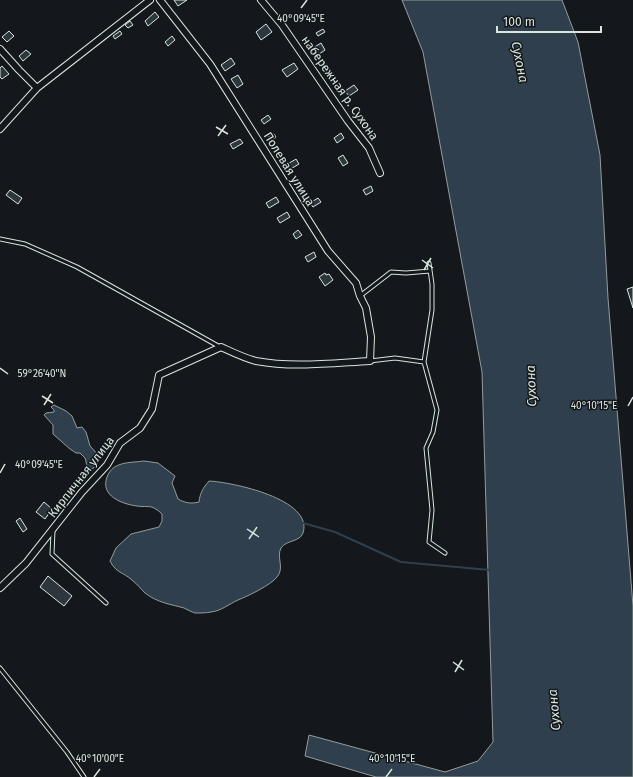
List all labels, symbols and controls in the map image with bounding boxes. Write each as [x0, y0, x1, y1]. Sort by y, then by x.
scale bar [497, 8, 601, 34]
text: 40°09'45"E [277, 13, 325, 25]
text: 100 m [503, 15, 535, 29]
street label: набережная р. Сухона [299, 33, 381, 143]
water label: Сухона [509, 40, 531, 84]
street label: Полевая улица [261, 129, 317, 209]
water label: Сухона [523, 365, 539, 407]
text: 59°26'40"N [18, 368, 66, 380]
text: 40°10'15"E [571, 400, 617, 412]
street label: Кирпичная улица [45, 434, 117, 520]
text: 40°09'45"E [15, 459, 63, 471]
water label: Сухона [545, 689, 563, 731]
text: 40°10'00"E [76, 753, 124, 765]
text: 40°10'15"E [369, 753, 415, 765]

